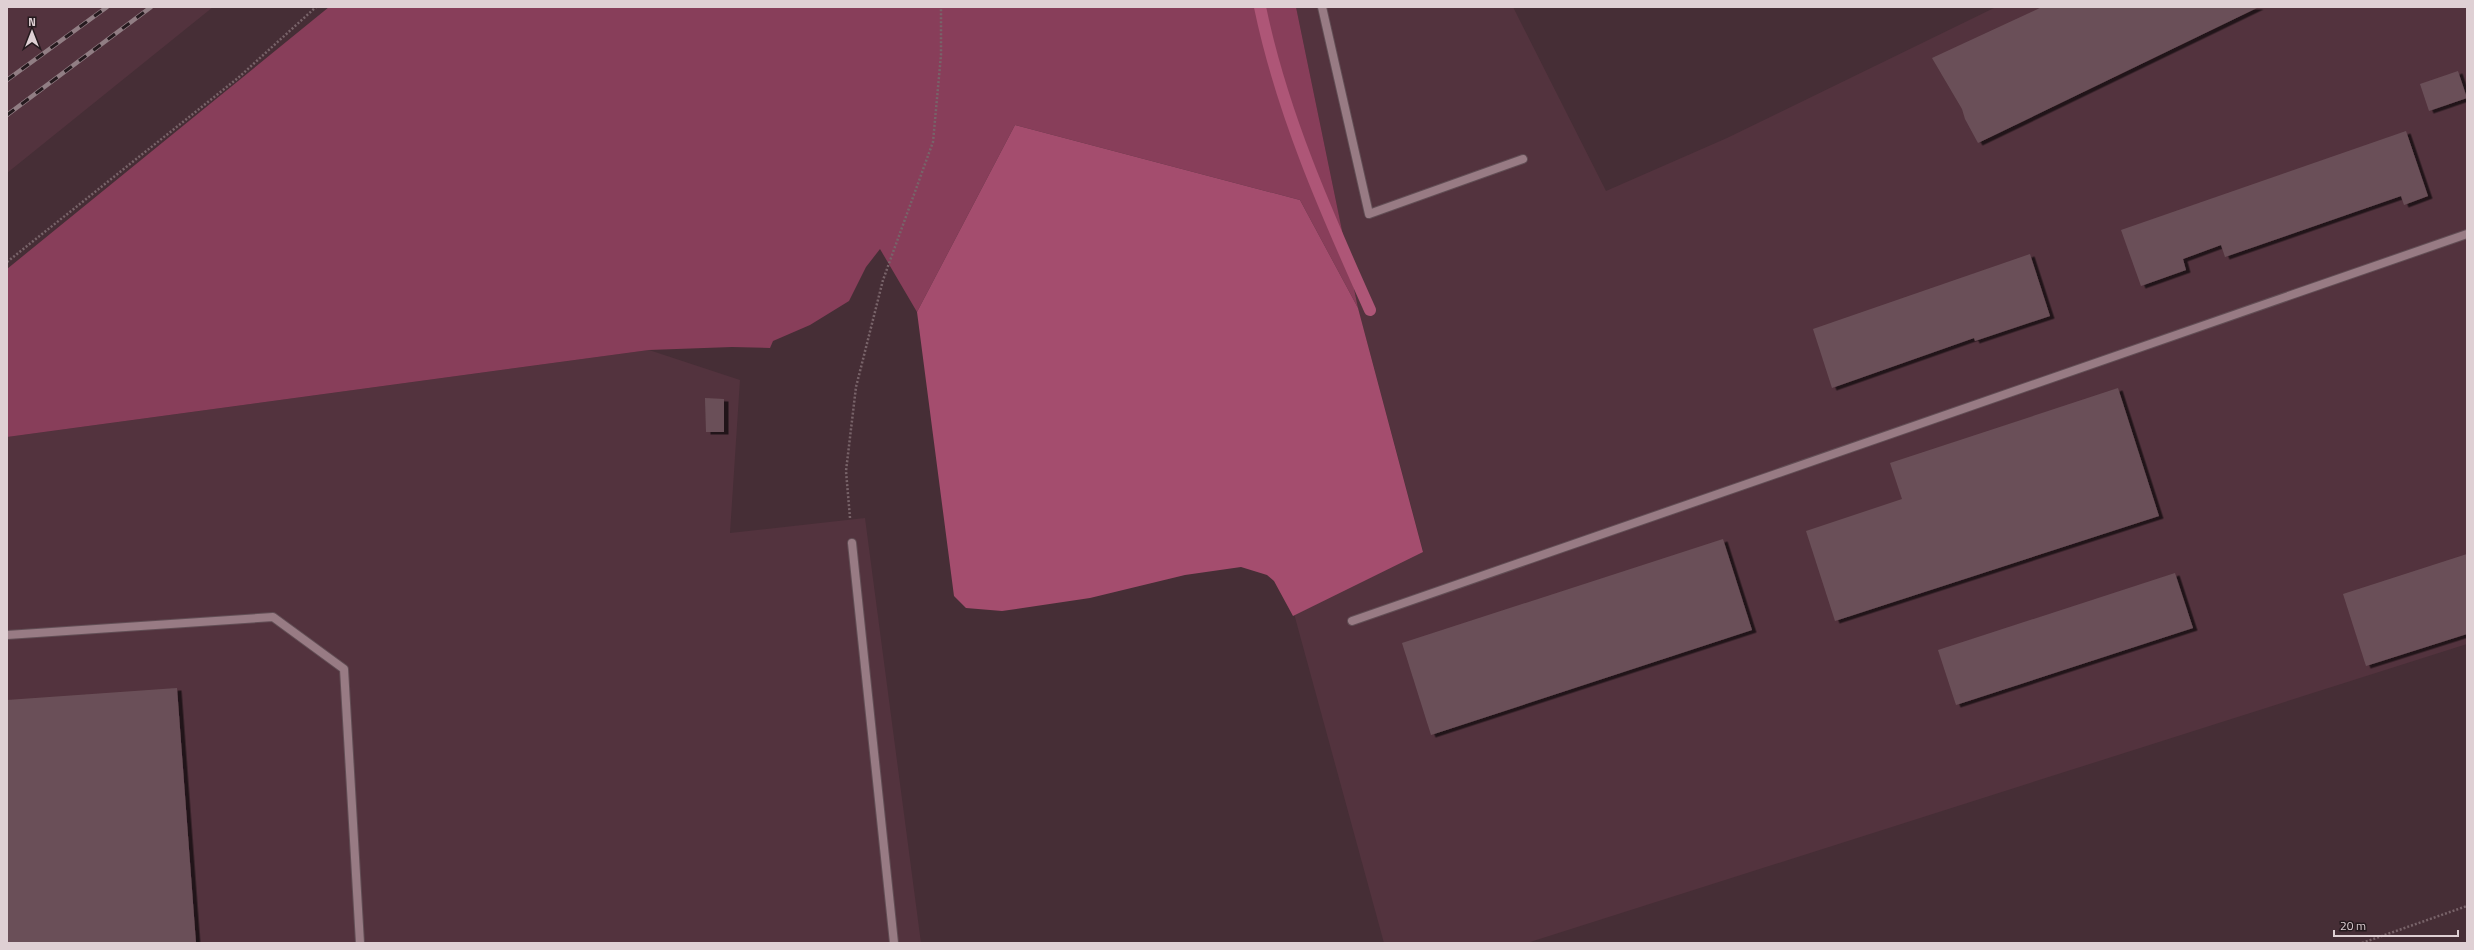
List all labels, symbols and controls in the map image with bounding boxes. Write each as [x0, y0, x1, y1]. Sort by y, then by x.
north arrow [12, 12, 52, 52]
text: N [28, 14, 36, 30]
scale bar [2334, 912, 2458, 938]
text: 20 m [2340, 916, 2366, 935]

